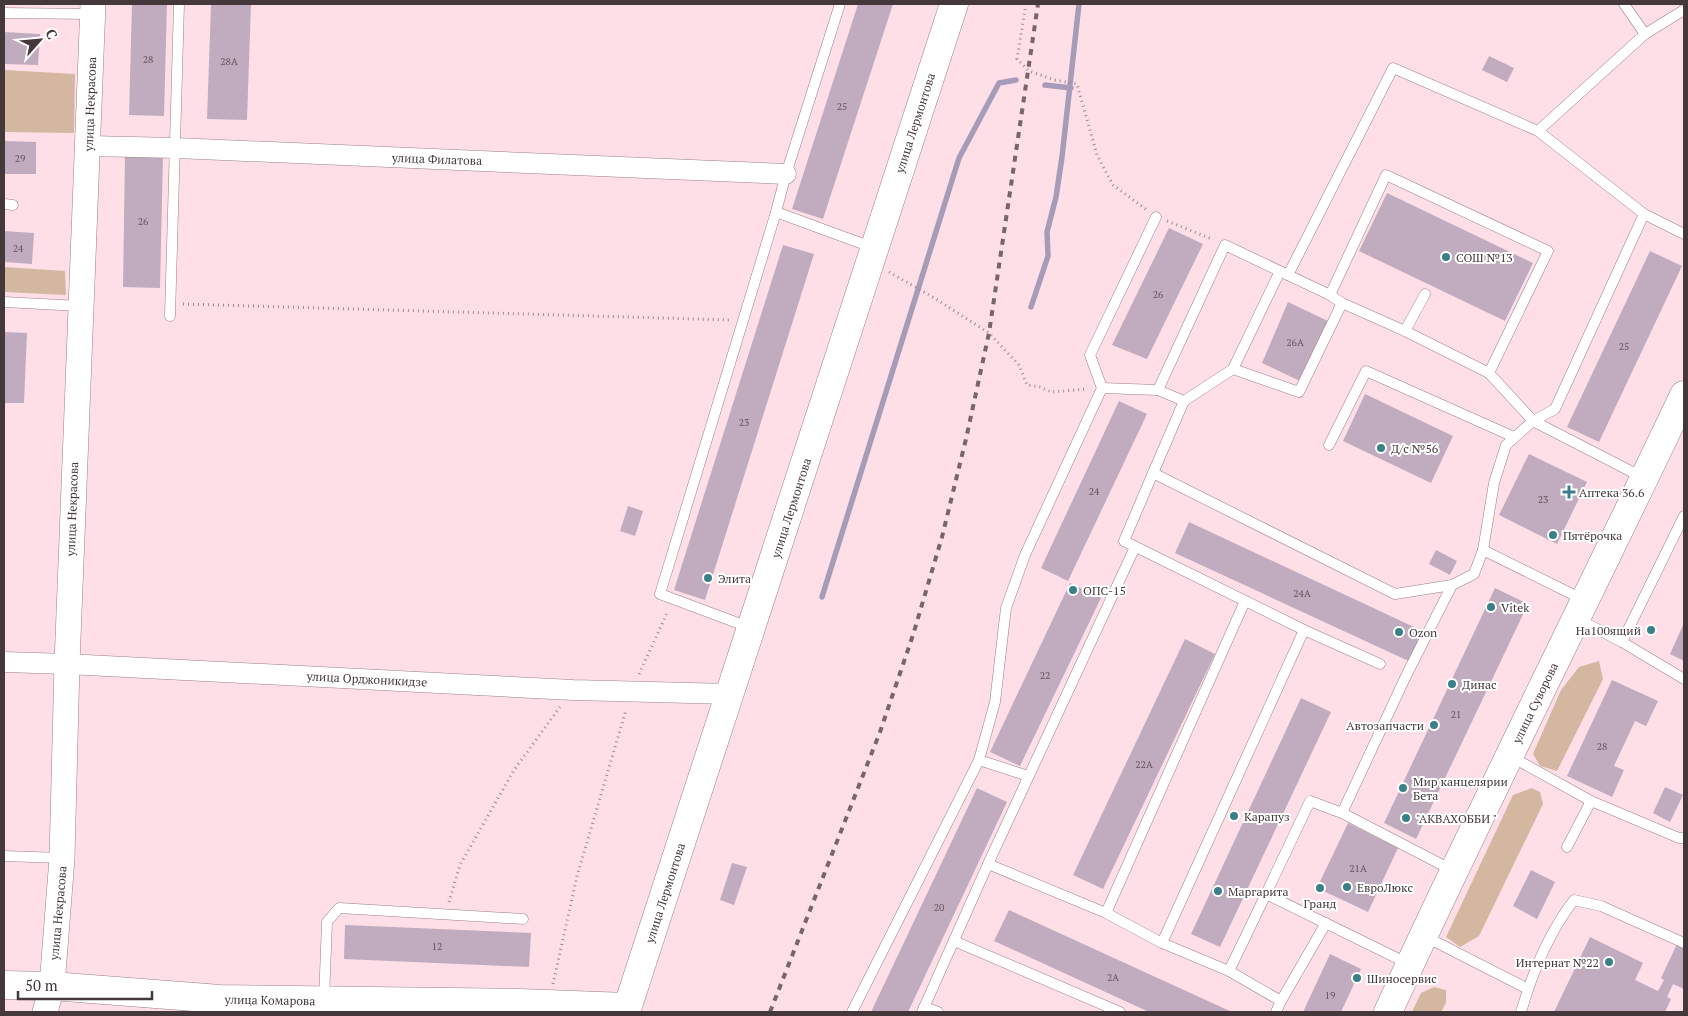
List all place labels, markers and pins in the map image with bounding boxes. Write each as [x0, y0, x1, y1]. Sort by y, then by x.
place label: СОШ №13 [1456, 250, 1513, 265]
marker: СОШ №13 [1440, 251, 1452, 263]
place label: Д/с №56 [1391, 441, 1439, 456]
marker: Д/с №56 [1375, 442, 1387, 454]
place label: Аптека 36.6 [1579, 485, 1645, 500]
marker: Аптека 36.6 [1563, 486, 1575, 498]
place label: Пятёрочка [1563, 528, 1622, 543]
marker: Пятёрочка [1547, 529, 1559, 541]
place label: Элита [718, 571, 751, 586]
marker: Элита [702, 572, 714, 584]
place label: ОПС-15 [1083, 583, 1126, 598]
marker: ОПС-15 [1067, 584, 1079, 596]
place label: Vitek [1501, 600, 1530, 615]
marker: Vitek [1485, 601, 1497, 613]
place label: На100ящий [1576, 623, 1641, 638]
marker: На100ящий [1645, 624, 1657, 636]
place label: Ozon [1409, 625, 1437, 640]
marker: Ozon [1393, 626, 1405, 638]
place label: Динас [1462, 677, 1497, 692]
marker: Динас [1446, 678, 1458, 690]
place label: Автозапчасти [1346, 718, 1424, 733]
marker: Автозапчасти [1428, 719, 1440, 731]
place label: Мир канцелярии Бета [1413, 774, 1508, 803]
marker: Мир канцелярии Бета [1397, 782, 1409, 794]
place label: Карапуз [1244, 809, 1290, 824]
marker: Карапуз [1228, 810, 1240, 822]
place label: "АКВАХОББИ " [1416, 811, 1497, 826]
marker: "АКВАХОББИ " [1400, 812, 1412, 824]
place label: ЕвроЛюкс [1357, 880, 1413, 895]
marker: ЕвроЛюкс [1341, 881, 1353, 893]
marker: Гранд [1314, 882, 1326, 894]
place label: Маргарита [1228, 884, 1289, 899]
marker: Маргарита [1212, 885, 1224, 897]
place label: Гранд [1304, 896, 1337, 911]
place label: Интернат №22 [1516, 955, 1599, 970]
marker: Интернат №22 [1603, 956, 1615, 968]
place label: Шиносервис [1367, 971, 1437, 986]
marker: Шиносервис [1351, 972, 1363, 984]

